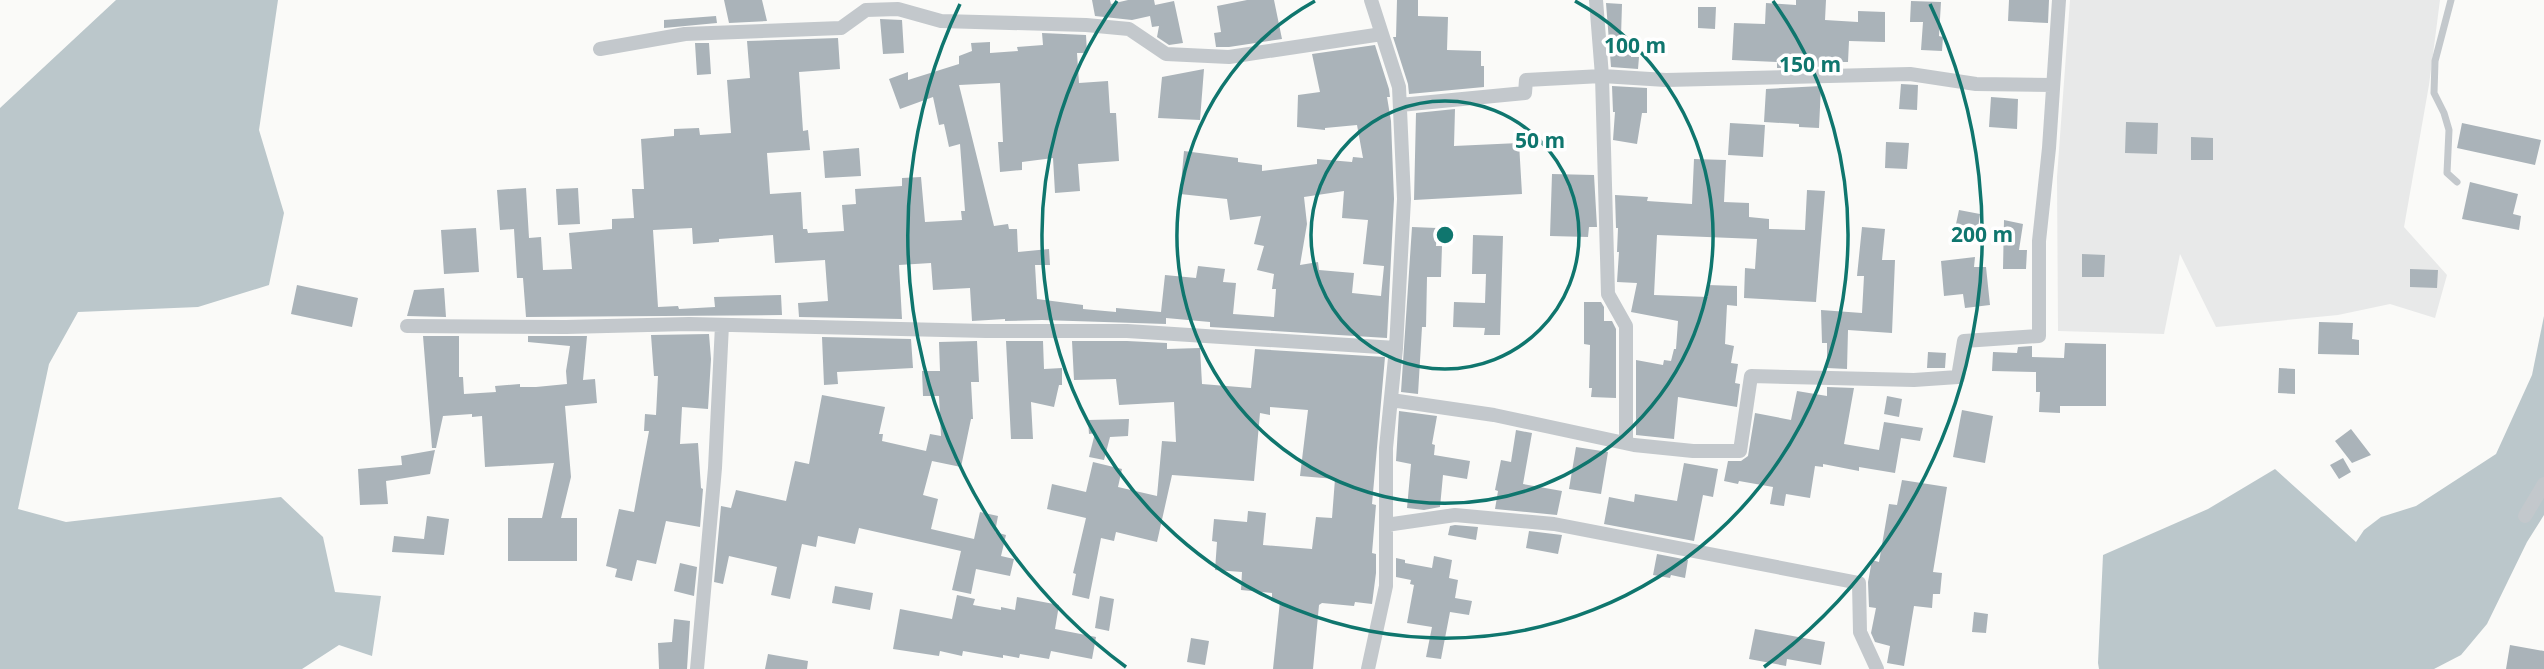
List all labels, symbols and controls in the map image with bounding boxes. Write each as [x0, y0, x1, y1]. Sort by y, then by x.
text: 100 m [1604, 31, 1666, 59]
text: 150 m [1779, 50, 1841, 78]
text: 50 m [1515, 126, 1565, 154]
text: 200 m [1951, 220, 2013, 248]
centre of rings [1433, 223, 1457, 247]

